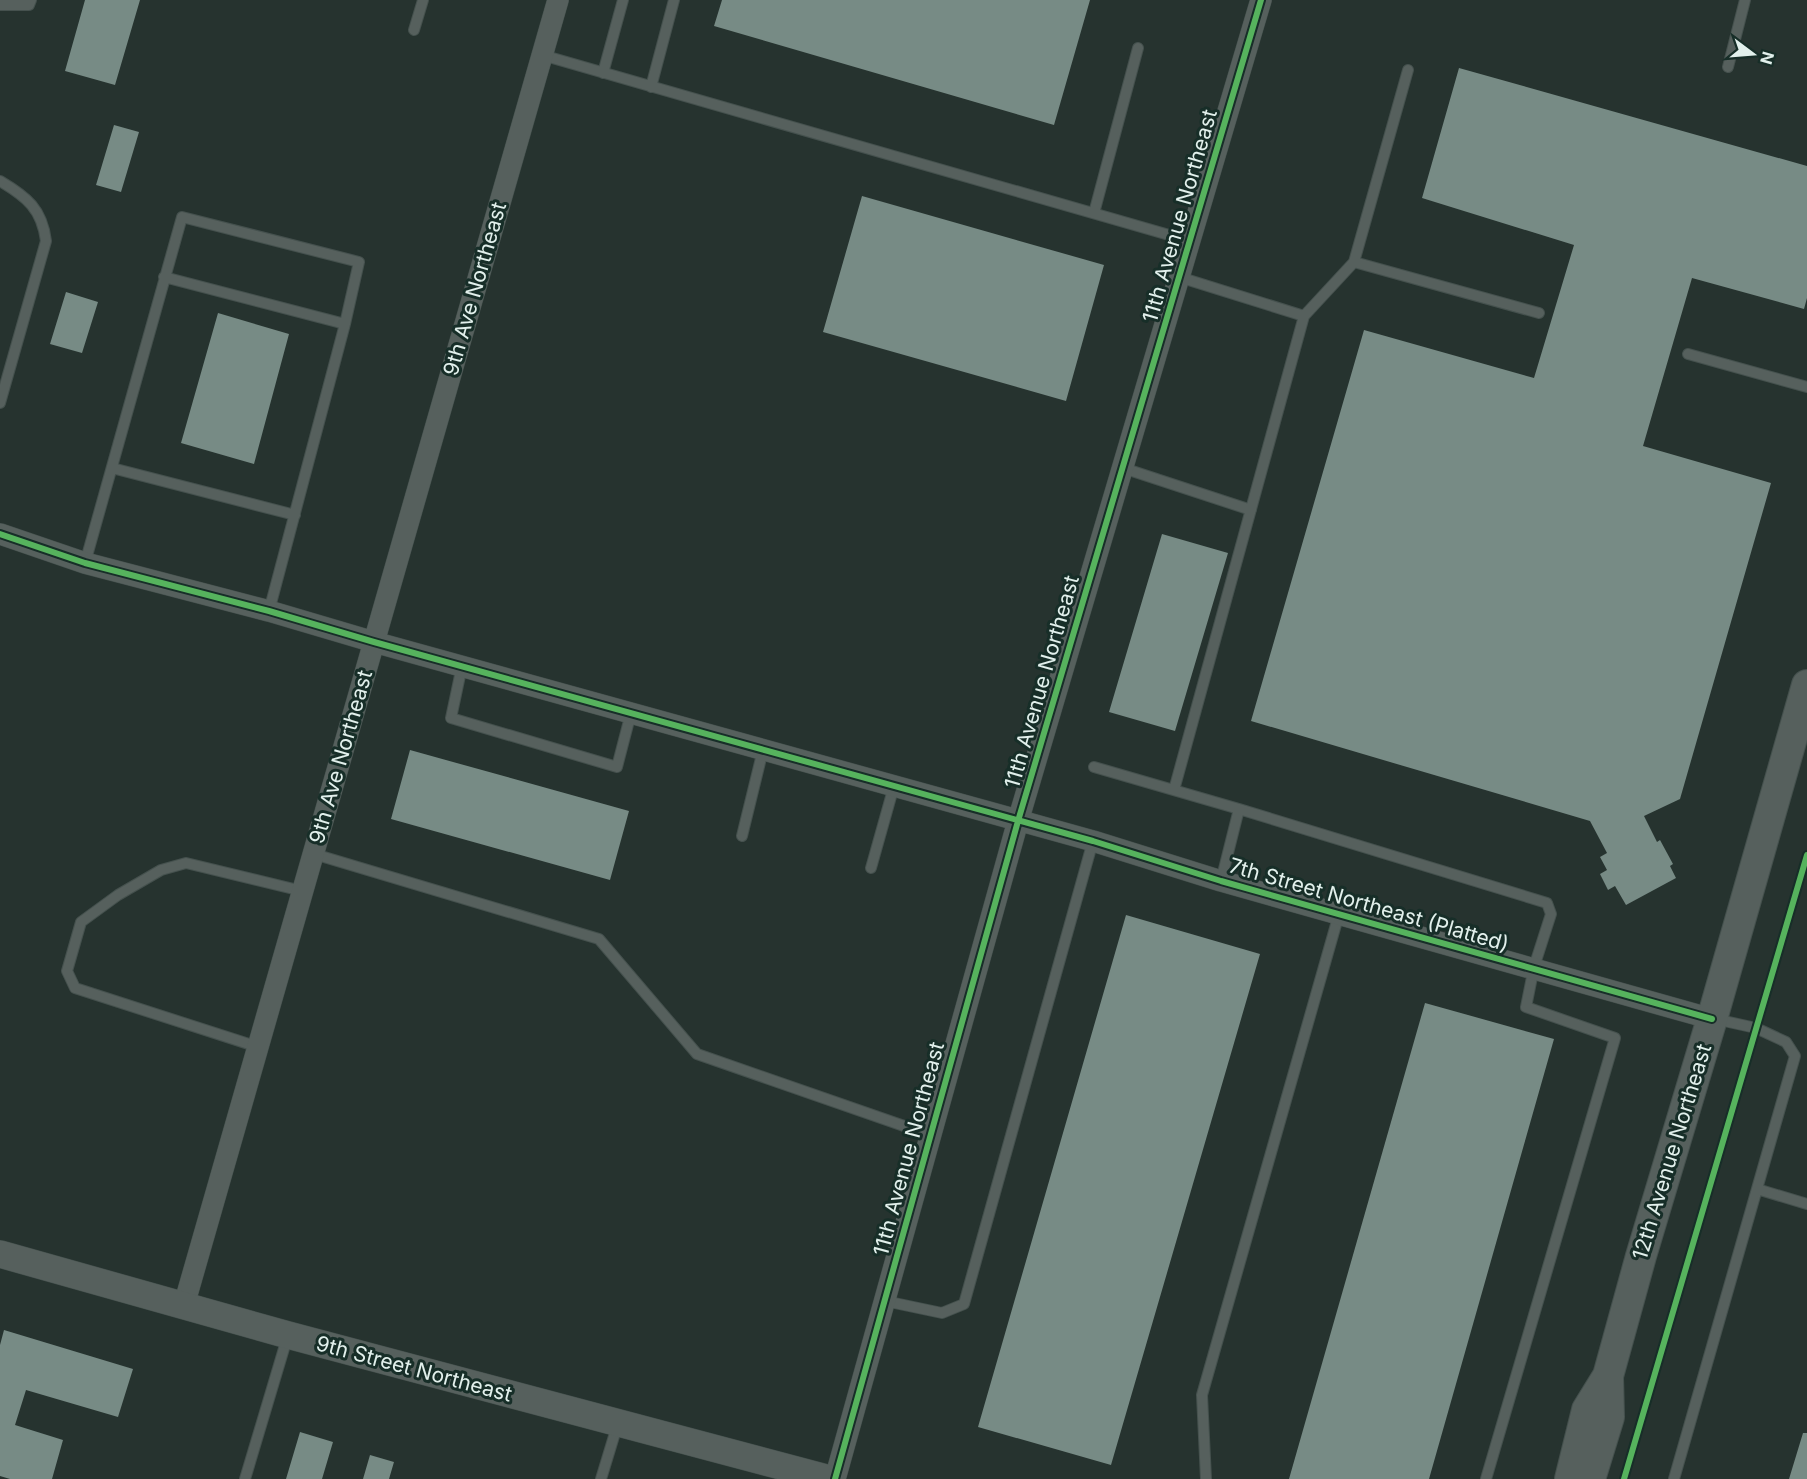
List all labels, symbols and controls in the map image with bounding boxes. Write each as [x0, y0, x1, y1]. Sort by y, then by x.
north arrow [1723, 24, 1783, 84]
text: N [1756, 50, 1779, 67]
street label: 11th Avenue Northeast [1137, 106, 1222, 325]
street label: 9th Ave Northeast [438, 199, 511, 378]
street label: 11th Avenue Northeast [999, 572, 1084, 791]
street label: 9th Ave Northeast [304, 667, 377, 846]
street label: 7th Street Northeast (Platted) [1226, 853, 1512, 957]
street label: 11th Avenue Northeast [868, 1039, 949, 1259]
street label: 12th Avenue Northeast [1627, 1041, 1716, 1263]
street label: 9th Street Northeast [313, 1330, 515, 1407]

